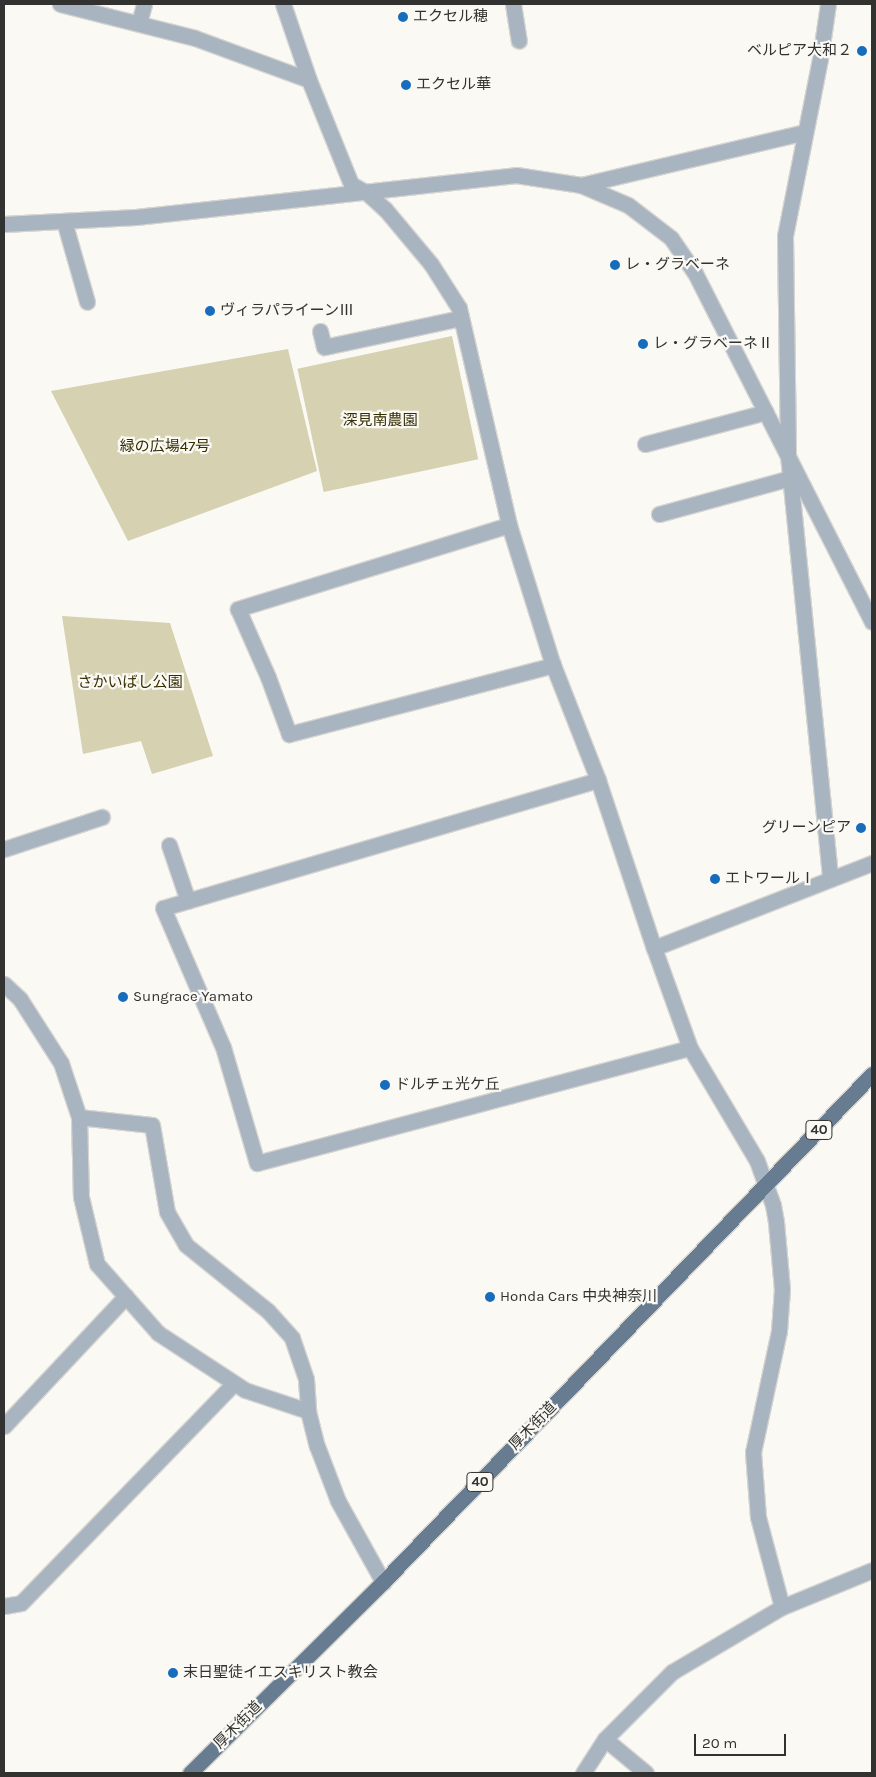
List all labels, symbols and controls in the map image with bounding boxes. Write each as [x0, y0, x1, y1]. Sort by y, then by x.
place label: エクセル穂 [413, 8, 488, 26]
marker: エクセル穂 [397, 11, 409, 23]
place label: ベルピア大和２ [747, 42, 852, 60]
marker: ベルピア大和２ [856, 45, 868, 57]
place label: エクセル華 [416, 76, 491, 94]
marker: エクセル華 [400, 79, 412, 91]
place label: レ・グラベーネ [625, 256, 730, 274]
marker: レ・グラベーネ [609, 259, 621, 271]
place label: ヴィラパライーンⅢ [220, 302, 355, 320]
marker: ヴィラパライーンⅢ [204, 305, 216, 317]
place label: レ・グラベーネⅡ [653, 335, 773, 353]
marker: レ・グラベーネⅡ [637, 338, 649, 350]
park label: 深見南農園 [343, 412, 417, 430]
park label: 緑の広場47号 [120, 438, 210, 456]
park label: さかいばし公園 [78, 674, 182, 692]
place label: グリーンピア [761, 819, 851, 837]
marker: グリーンピア [855, 822, 867, 834]
place label: エトワールⅠ [725, 870, 815, 888]
marker: エトワールⅠ [709, 873, 721, 885]
place label: Sungrace Yamato [133, 988, 253, 1006]
marker: Sungrace Yamato [117, 991, 129, 1003]
place label: ドルチェ光ケ丘 [395, 1076, 500, 1094]
marker: ドルチェ光ケ丘 [379, 1079, 391, 1091]
road number: 40 [805, 1118, 833, 1142]
place label: Honda Cars 中央神奈川 [500, 1288, 657, 1306]
marker: Honda Cars 中央神奈川 [484, 1291, 496, 1303]
street label: 厚木街道 [506, 1398, 560, 1454]
road number: 40 [466, 1470, 494, 1494]
place label: 末日聖徒イエスキリスト教会 [183, 1664, 378, 1682]
marker: 末日聖徒イエスキリスト教会 [167, 1667, 179, 1679]
street label: 厚木街道 [210, 1697, 266, 1753]
scale bar [696, 1724, 788, 1756]
text: 20 m [702, 1734, 737, 1752]

